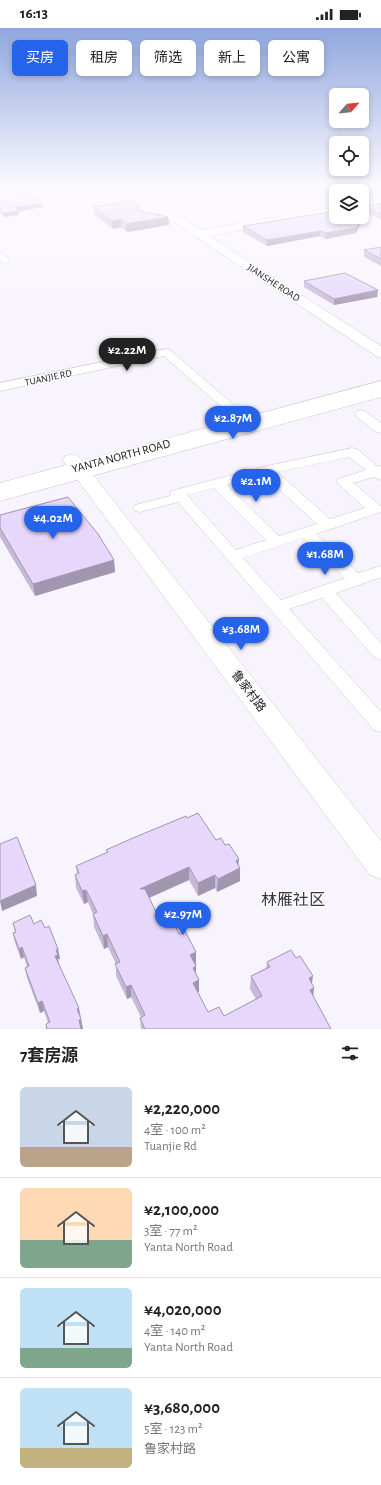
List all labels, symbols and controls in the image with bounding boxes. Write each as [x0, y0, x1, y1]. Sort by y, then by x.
text: 16:13 [20, 6, 48, 21]
chip: 买房 [12, 40, 68, 76]
chip: 租房 [76, 40, 132, 76]
chip: 筛选 [140, 40, 196, 76]
chip: 新上 [204, 40, 260, 76]
chip: 公寓 [268, 40, 324, 76]
north arrow [329, 88, 369, 128]
map controls [329, 88, 369, 224]
button: locate [329, 136, 369, 176]
button: layers [329, 184, 369, 224]
street label: JIANSHE ROAD [245, 262, 302, 304]
pin: ¥2.22M [94, 338, 160, 372]
text: ¥2.22M [108, 344, 146, 357]
street label: TUANJIE RD [24, 368, 73, 388]
pin: ¥2.87M [200, 406, 266, 440]
text: ¥2.87M [214, 412, 252, 425]
street label: YANTA NORTH ROAD [70, 437, 172, 475]
pin: ¥2.1M [228, 469, 284, 503]
text: ¥2.1M [241, 475, 271, 488]
pin: ¥4.02M [20, 506, 86, 540]
text: ¥4.02M [33, 512, 73, 525]
pin: ¥1.68M [292, 542, 358, 576]
text: ¥1.68M [306, 548, 344, 561]
pin: ¥3.68M [208, 617, 274, 651]
text: ¥3.68M [222, 623, 260, 636]
street label: 鲁家村路 [230, 668, 269, 714]
district label: 林雁社区 [261, 892, 325, 908]
pin: ¥2.97M [150, 902, 216, 936]
text: ¥2.97M [164, 908, 202, 921]
icon: filters [339, 1042, 361, 1064]
text: 7套房源 [20, 1047, 78, 1064]
text: ¥2,220,000 [144, 1100, 220, 1117]
icon: home [52, 1103, 100, 1151]
text: 4室 · 100 m² [144, 1124, 206, 1137]
text: Tuanjie Rd [144, 1140, 197, 1153]
text: ¥2,100,000 [144, 1201, 219, 1218]
icon: home [52, 1204, 100, 1252]
text: 3室 · 77 m² [144, 1225, 198, 1238]
text: Yanta North Road [144, 1241, 233, 1254]
text: ¥4,020,000 [144, 1301, 222, 1318]
icon: home [52, 1304, 100, 1352]
text: 4室 · 140 m² [144, 1325, 205, 1338]
text: Yanta North Road [144, 1341, 233, 1354]
text: ¥3,680,000 [144, 1399, 220, 1416]
icon: home [52, 1404, 100, 1452]
text: 5室 · 123 m² [144, 1423, 203, 1436]
text: 鲁家村路 [144, 1443, 196, 1456]

